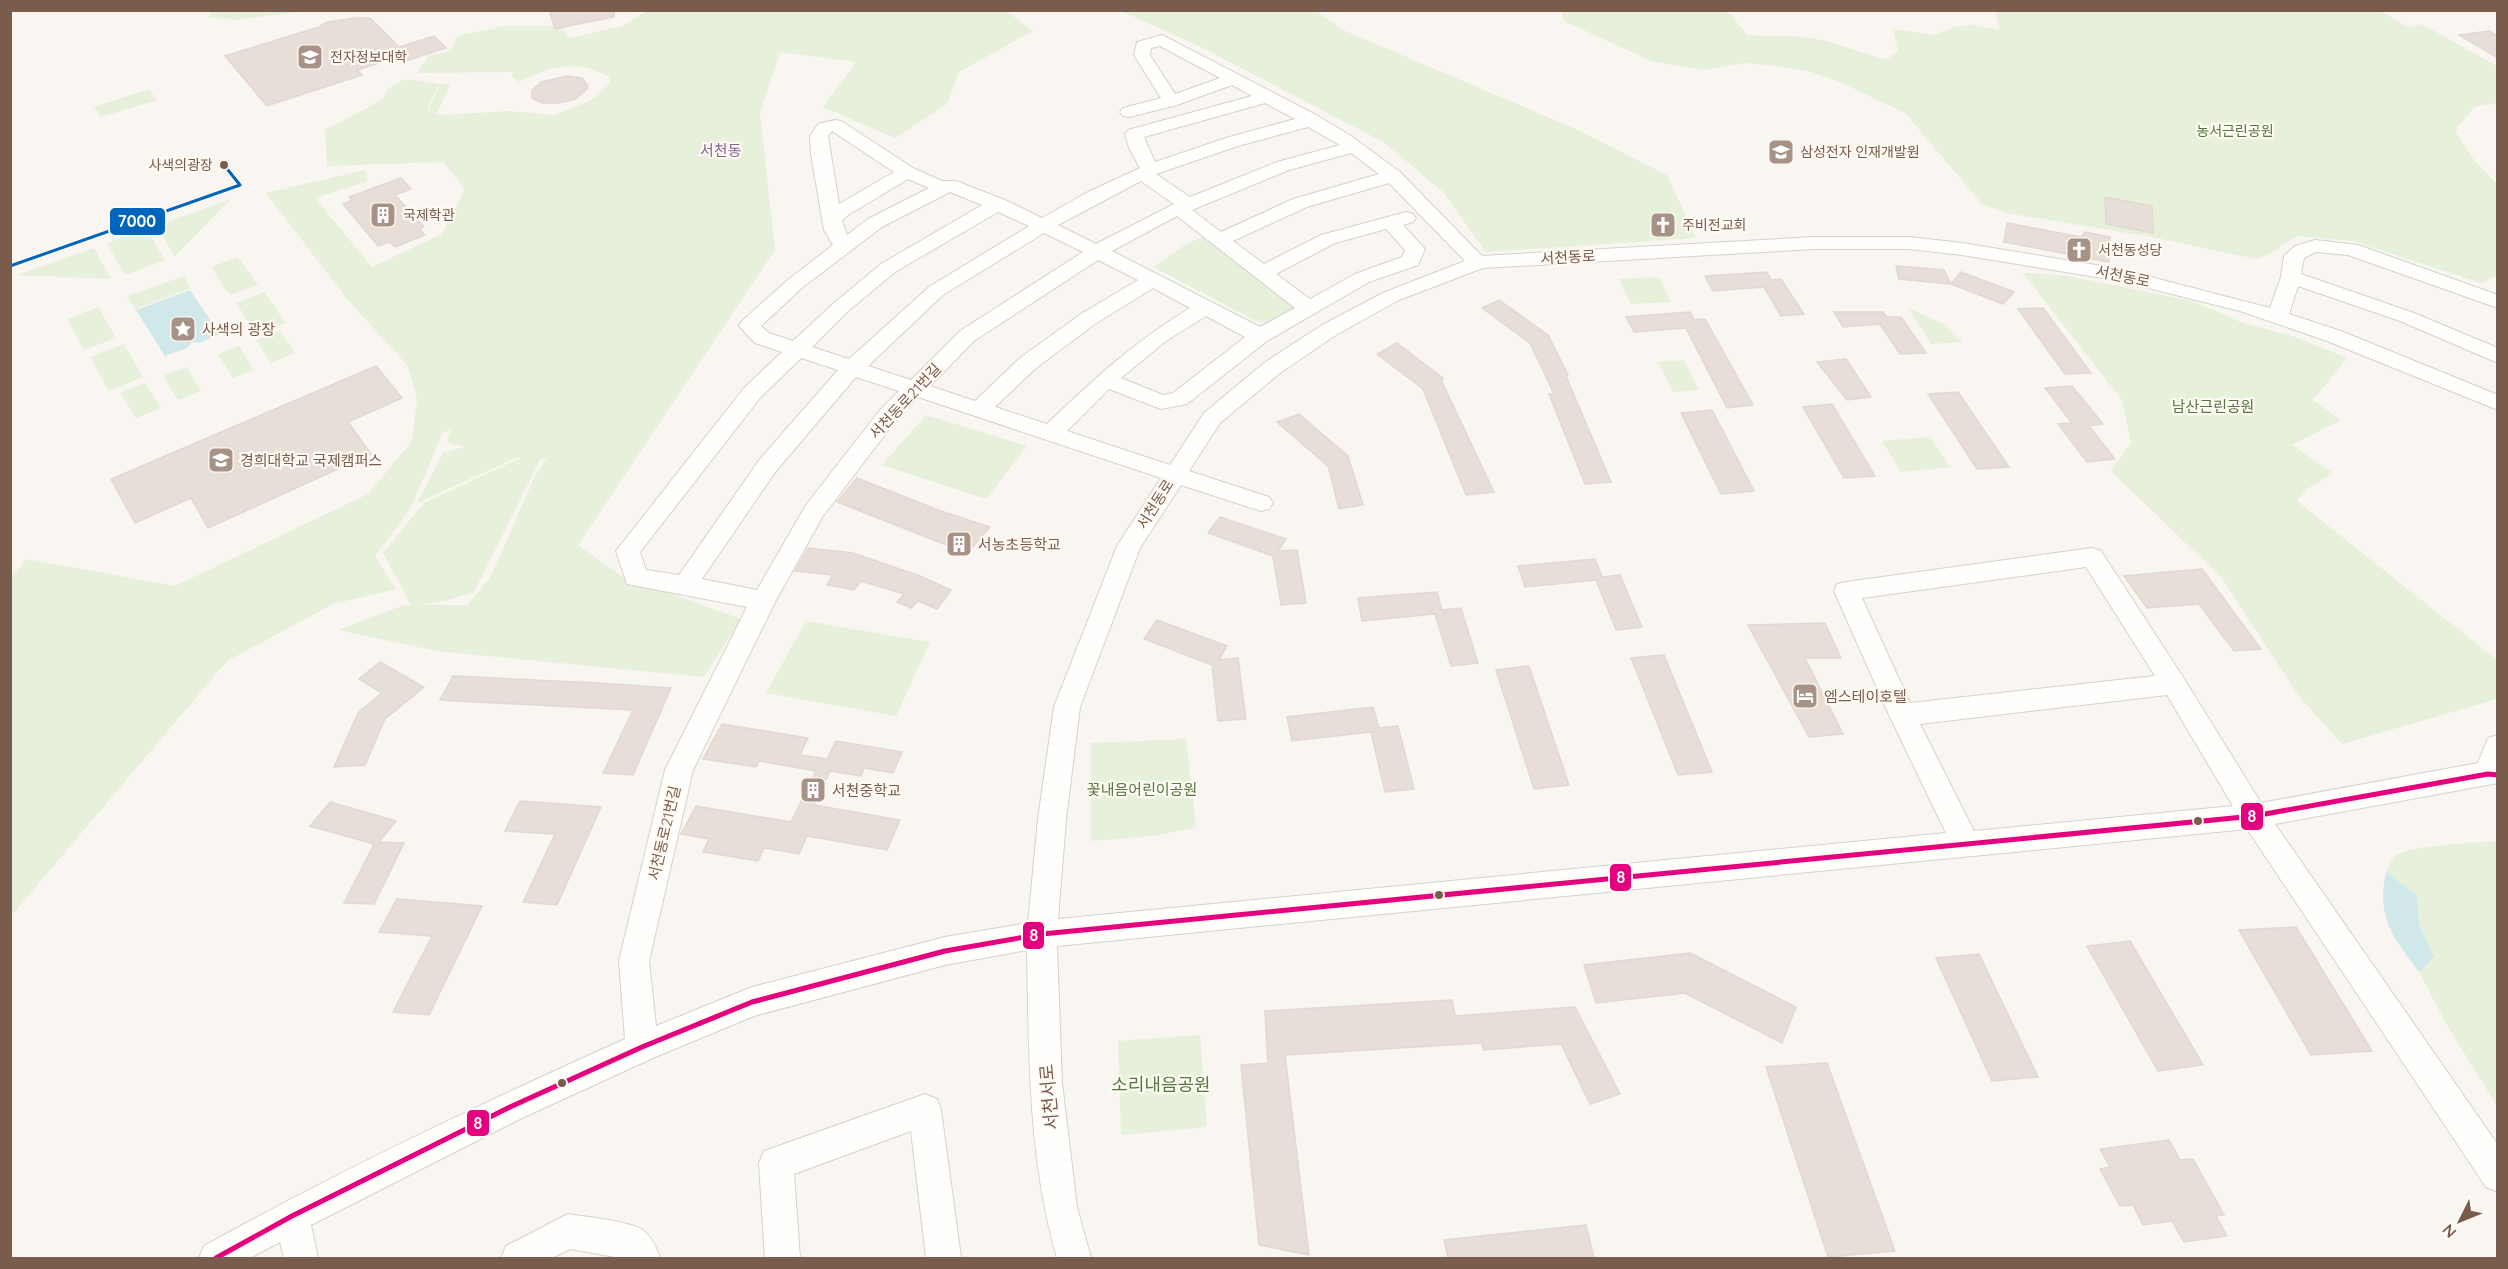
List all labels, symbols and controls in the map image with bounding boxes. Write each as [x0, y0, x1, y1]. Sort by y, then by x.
school or university icon: 전자정보대학 [295, 42, 325, 72]
place label: 전자정보대학 [330, 48, 407, 66]
park label: 농서근린공원 [2196, 122, 2274, 140]
school or university icon: 삼성전자 인재개발원 [1766, 137, 1796, 167]
district label: 서천동 [700, 141, 742, 160]
place label: 삼성전자 인재개발원 [1800, 143, 1920, 161]
place label: 사색의광장 [149, 156, 213, 174]
marker: 사색의광장 [218, 159, 230, 171]
building icon: 국제학관 [368, 200, 398, 230]
place label: 국제학관 [403, 206, 455, 224]
line badge: 7000 [109, 207, 166, 236]
church icon: 주비전교회 [1648, 210, 1678, 240]
text: 7000 [118, 211, 156, 231]
place label: 주비전교회 [1682, 216, 1746, 234]
church icon: 서천동성당 [2064, 235, 2094, 265]
place label: 서천동성당 [2098, 241, 2163, 259]
street label: 서천동로 [1540, 246, 1596, 268]
street label: 서천동로 [2094, 261, 2152, 291]
place icon: 사색의 광장 [168, 314, 198, 344]
place label: 사색의 광장 [202, 320, 275, 339]
street label: 서천동로21번길 [865, 359, 945, 443]
park label: 남산근린공원 [2172, 397, 2254, 416]
school or university icon: 경희대학교 국제캠퍼스 [206, 445, 236, 475]
place label: 경희대학교 국제캠퍼스 [240, 451, 382, 470]
street label: 서천동로 [1132, 476, 1178, 532]
building icon: 서농초등학교 [944, 529, 974, 559]
place label: 서농초등학교 [978, 535, 1061, 554]
hotel icon: 엠스테이호텔 [1790, 681, 1820, 711]
place label: 엠스테이호텔 [1824, 687, 1907, 706]
building icon: 서천중학교 [798, 775, 828, 805]
park label: 꽃내음어린이공원 [1087, 780, 1197, 799]
place label: 서천중학교 [832, 781, 901, 800]
street label: 서천동로21번길 [644, 784, 684, 882]
line badge: 8 [2240, 802, 2264, 831]
text: 8 [2248, 806, 2257, 826]
unlabelled marker [2192, 815, 2204, 827]
line badge: 8 [1609, 863, 1632, 892]
text: 8 [1617, 867, 1626, 887]
unlabelled marker [1433, 889, 1445, 901]
line badge: 8 [1022, 921, 1045, 950]
text: 8 [1030, 925, 1039, 945]
street label: 서천서로 [1035, 1063, 1063, 1131]
park label: 소리내음공원 [1111, 1073, 1211, 1096]
unlabelled marker [556, 1077, 568, 1089]
line badge: 8 [466, 1109, 490, 1137]
text: 8 [474, 1113, 483, 1133]
north arrow [2430, 1191, 2490, 1251]
text: N [2438, 1220, 2460, 1242]

